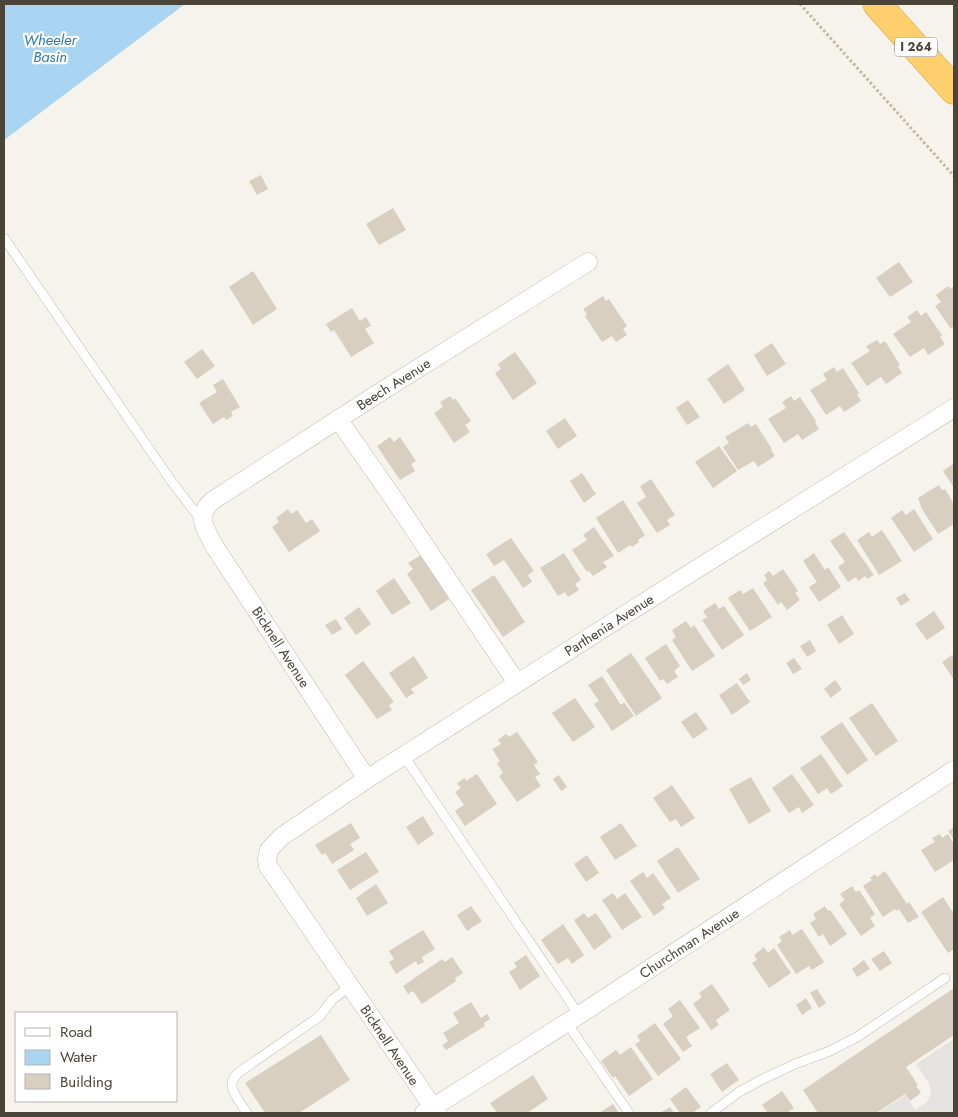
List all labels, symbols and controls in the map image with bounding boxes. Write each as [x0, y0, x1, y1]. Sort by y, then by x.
water label: Wheeler Basin [24, 29, 77, 68]
road number: I 264 [895, 38, 937, 56]
street label: Beech Avenue [353, 353, 434, 415]
street label: Parthenia Avenue [561, 589, 658, 661]
street label: Bicknell Avenue [247, 603, 315, 691]
street label: Churchman Avenue [635, 903, 743, 983]
street label: Bicknell Avenue [356, 1001, 424, 1089]
legend [15, 1012, 178, 1102]
text: Road [60, 1021, 92, 1043]
text: Water [60, 1046, 98, 1068]
text: Building [60, 1071, 112, 1093]

